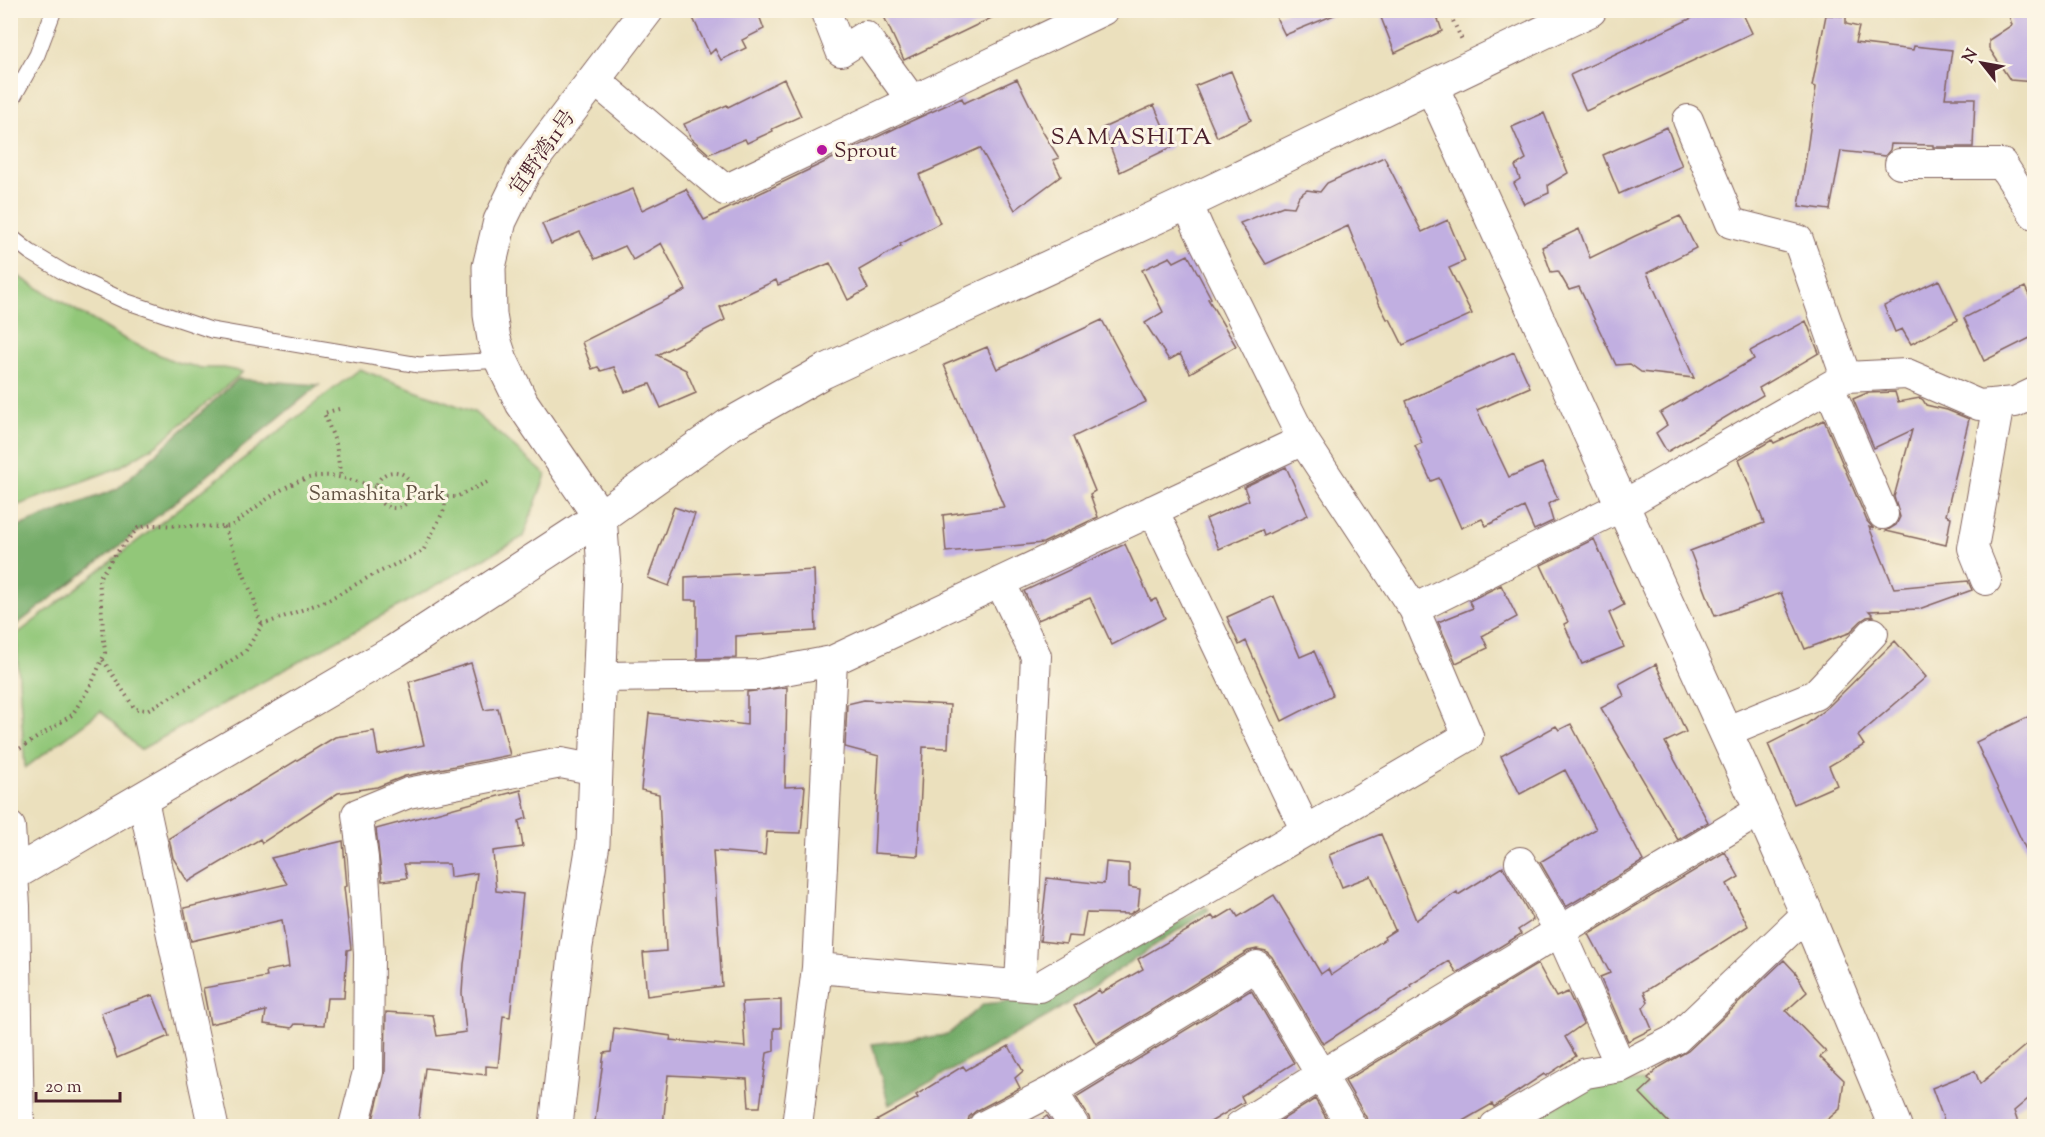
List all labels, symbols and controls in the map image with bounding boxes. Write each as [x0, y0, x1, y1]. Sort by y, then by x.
north arrow [1952, 33, 2012, 93]
text: N [1958, 45, 1985, 68]
street label: 宜野湾11号 [503, 104, 584, 202]
district label: SAMASHITA [1050, 121, 1214, 155]
place label: Sprout [834, 137, 897, 167]
marker: Sprout [815, 143, 829, 157]
park label: Samashita Park [308, 480, 446, 510]
scale bar [36, 1065, 120, 1103]
text: 20 m [45, 1075, 82, 1101]

